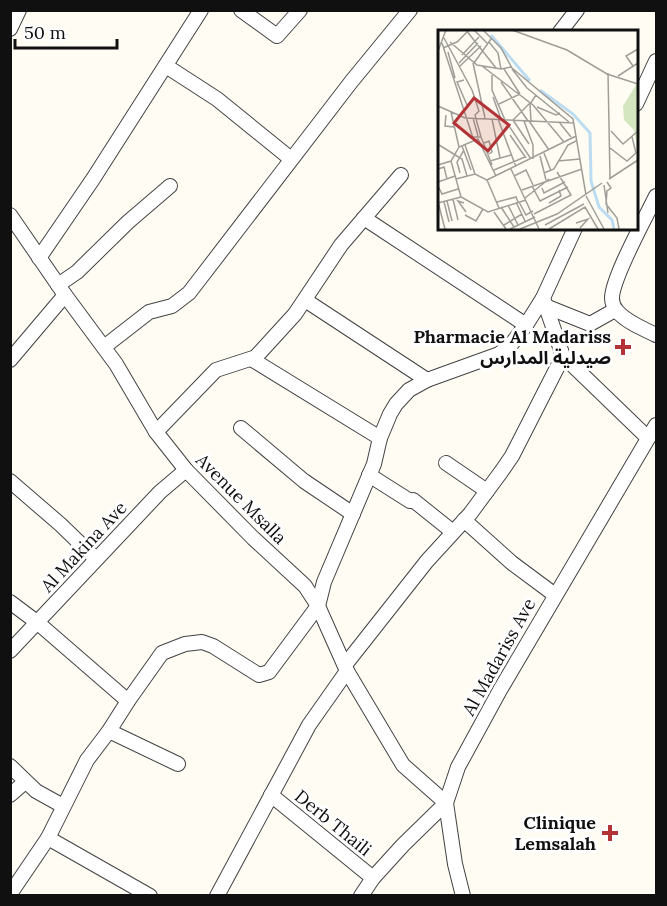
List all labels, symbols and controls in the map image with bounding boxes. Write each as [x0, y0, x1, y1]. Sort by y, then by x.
scale bar [15, 12, 117, 50]
text: 50 m [24, 21, 66, 44]
inset map [438, 30, 637, 230]
place label: Pharmacie Al Madariss صيدلية المدارس [413, 325, 611, 369]
marker: Pharmacie Al Madariss صيدلية المدارس [616, 340, 630, 354]
street label: Avenue Msalla [190, 448, 292, 549]
street label: Al Makina Ave [35, 496, 132, 598]
street label: Al Madariss Ave [456, 594, 540, 720]
street label: Derb Thaili [290, 785, 377, 861]
place label: Clinique Lemsalah [514, 811, 596, 855]
marker: Clinique Lemsalah [601, 824, 619, 842]

